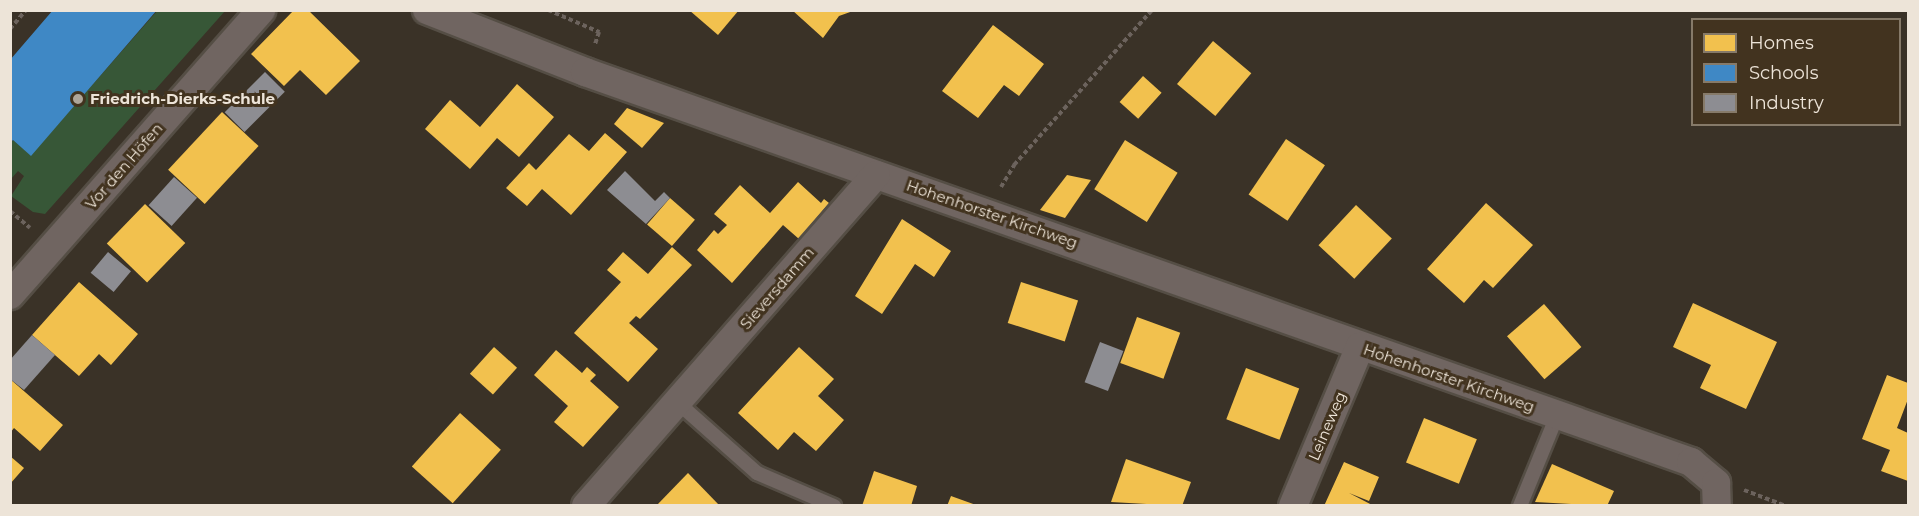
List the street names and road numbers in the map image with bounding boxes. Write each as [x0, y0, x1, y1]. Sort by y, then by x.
street label: Vor den Höfen [82, 119, 166, 213]
street label: Hohenhorster Kirchweg [904, 176, 1080, 252]
street label: Sieversdamm [736, 243, 818, 333]
street label: Hohenhorster Kirchweg [1361, 340, 1537, 416]
street label: Leineweg [1304, 389, 1350, 463]

